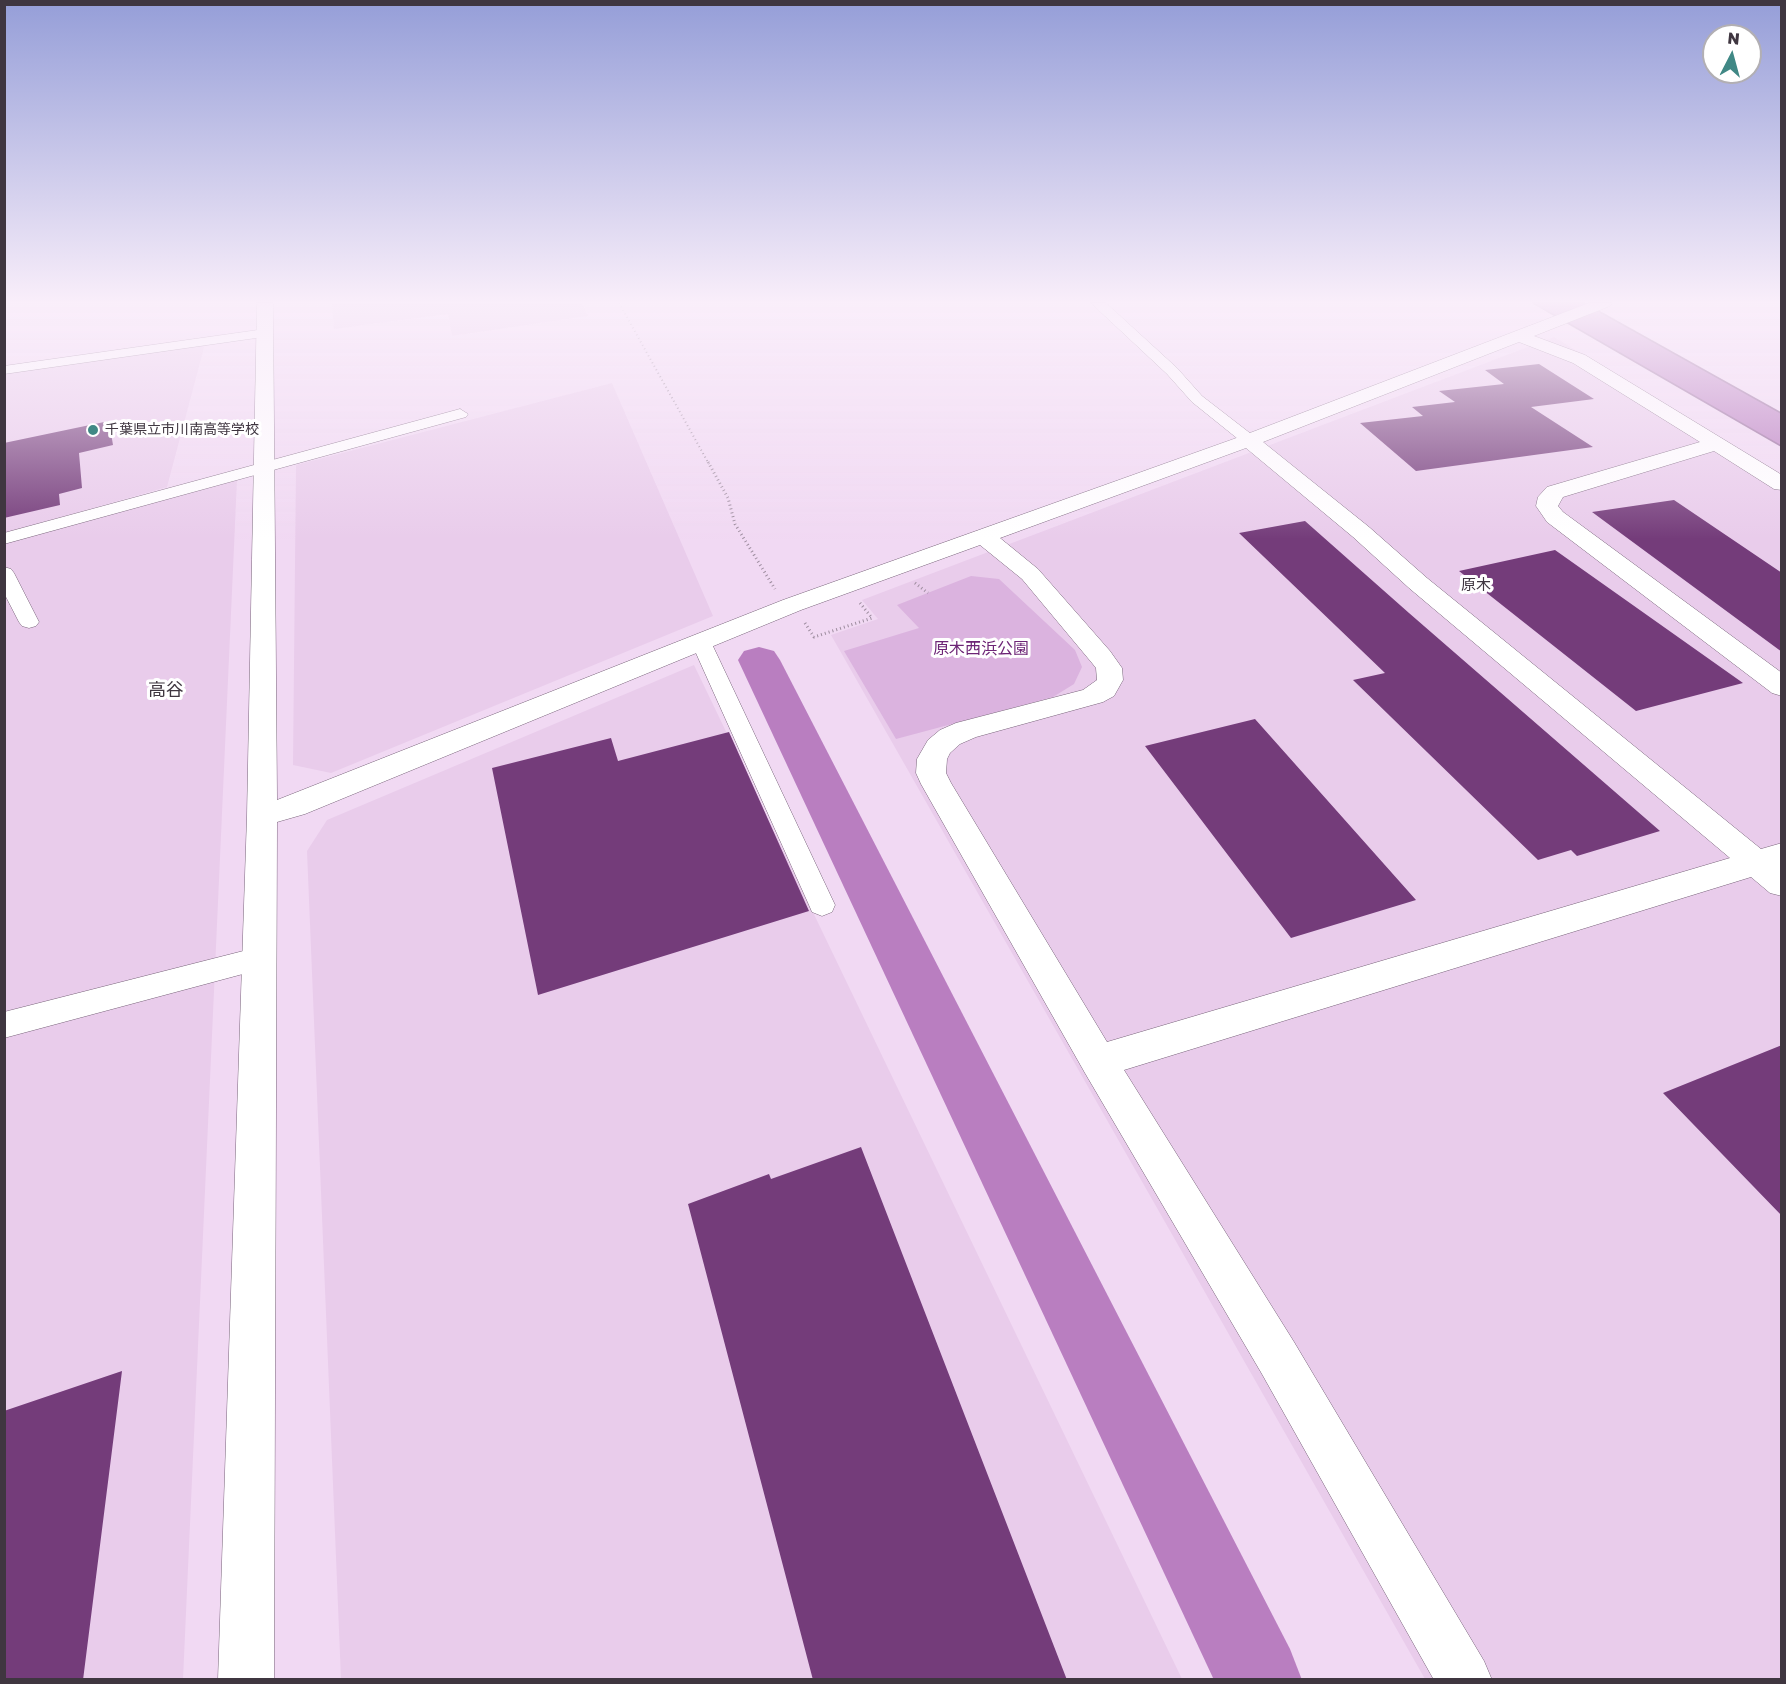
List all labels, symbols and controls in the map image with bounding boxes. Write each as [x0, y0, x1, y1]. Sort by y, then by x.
north arrow [1702, 24, 1762, 84]
text: N [1727, 28, 1741, 49]
place label: 千葉県立市川南高等学校 [105, 422, 259, 438]
marker: 千葉県立市川南高等学校 [86, 423, 100, 437]
district label: 原木 [1461, 576, 1491, 594]
park label: 原木西浜公園 [933, 639, 1029, 659]
district label: 高谷 [148, 679, 184, 701]

